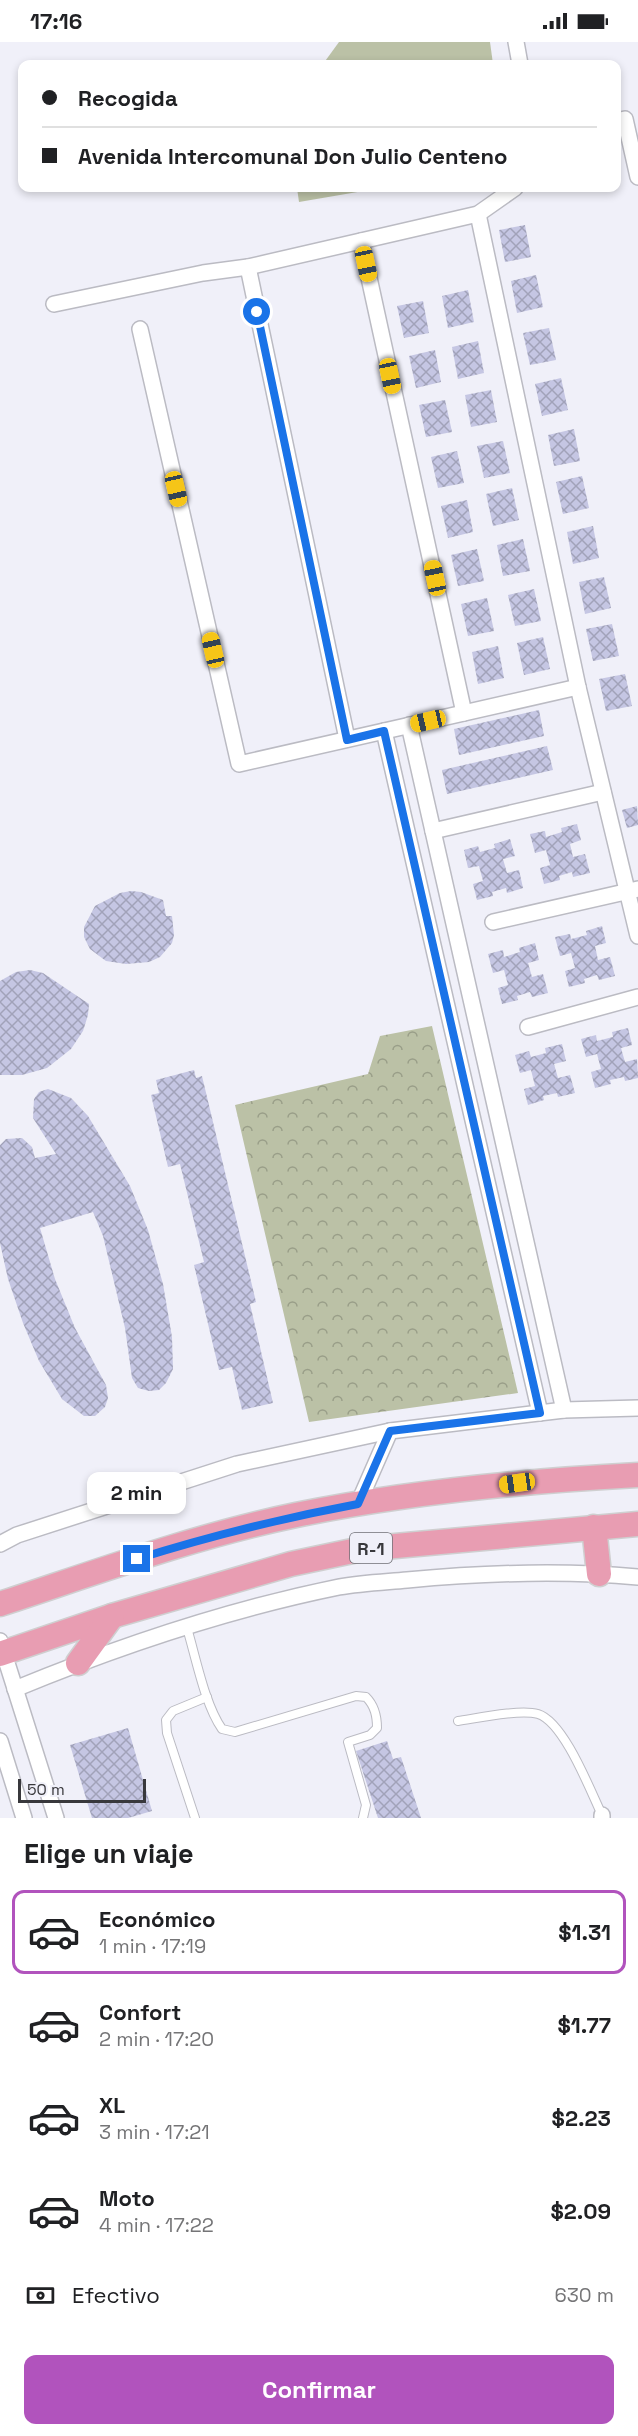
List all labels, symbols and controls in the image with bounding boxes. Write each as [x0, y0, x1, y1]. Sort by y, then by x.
text: 17:16 [30, 7, 82, 35]
text: Recogida [78, 84, 178, 112]
text: Avenida Intercomunal Don Julio Centeno [78, 142, 508, 170]
car [353, 245, 379, 283]
route start [243, 298, 270, 325]
car [377, 357, 403, 395]
car [163, 469, 189, 509]
car [422, 559, 448, 597]
car [200, 630, 226, 670]
car [408, 708, 448, 734]
callout: 2 min [88, 1472, 186, 1514]
car [498, 1472, 536, 1494]
text: 2 min [111, 1480, 162, 1506]
road number: R-1 [350, 1533, 392, 1563]
route end [123, 1545, 150, 1572]
scale bar [18, 1776, 146, 1804]
text: 50 m [27, 1779, 65, 1800]
text: Elige un viaje [24, 1836, 194, 1871]
icon: car [27, 1905, 81, 1959]
text: Económico [99, 1905, 216, 1933]
text: $1.31 [558, 1918, 611, 1946]
text: 1 min · 17:19 [99, 1933, 206, 1959]
icon: car [27, 1998, 81, 2052]
text: Confort [99, 1998, 181, 2026]
text: $1.77 [558, 2011, 611, 2039]
text: 2 min · 17:20 [99, 2026, 214, 2052]
icon: car [27, 2091, 81, 2145]
text: XL [99, 2091, 125, 2119]
text: $2.23 [552, 2104, 611, 2132]
text: 3 min · 17:21 [99, 2119, 210, 2145]
icon: car [27, 2184, 81, 2238]
text: Moto [99, 2184, 155, 2212]
text: $2.09 [550, 2197, 611, 2225]
text: 4 min · 17:22 [99, 2212, 214, 2238]
icon: cash [24, 2279, 57, 2312]
text: Efectivo [72, 2281, 160, 2309]
text: 630 m [555, 2282, 614, 2308]
button: Confirmar [24, 2355, 614, 2424]

